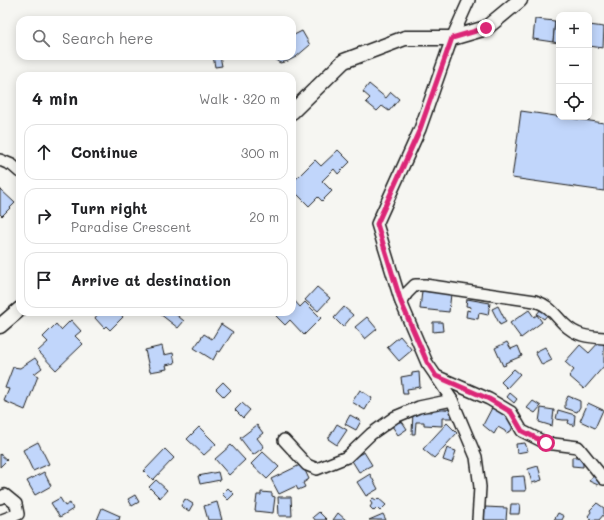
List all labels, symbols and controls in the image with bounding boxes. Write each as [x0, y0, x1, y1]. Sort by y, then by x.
map controls [556, 12, 592, 120]
button: + [556, 12, 592, 48]
search box [16, 16, 296, 60]
route end [477, 19, 495, 37]
icon: search [30, 27, 52, 49]
text: Search here [62, 28, 153, 48]
button: − [556, 48, 592, 84]
button: locate [556, 84, 592, 120]
text: 4 min [32, 87, 78, 109]
text: Walk · 320 m [199, 90, 280, 107]
icon: ahead [33, 141, 55, 163]
text: Continue [71, 142, 138, 162]
text: 300 m [241, 144, 279, 161]
text: Turn right [71, 198, 148, 218]
icon: right [33, 205, 55, 227]
text: 20 m [249, 208, 279, 225]
text: Paradise Crescent [71, 218, 191, 235]
icon: arrive [33, 269, 55, 291]
text: Arrive at destination [71, 270, 231, 290]
route start [537, 434, 555, 452]

